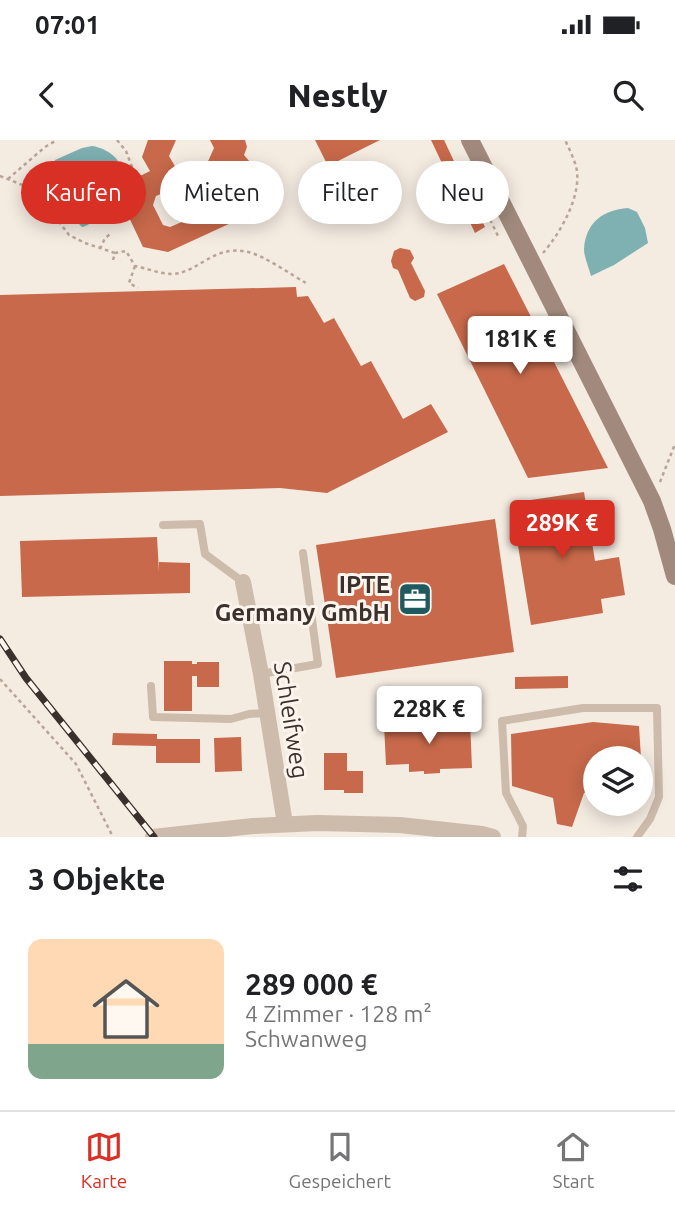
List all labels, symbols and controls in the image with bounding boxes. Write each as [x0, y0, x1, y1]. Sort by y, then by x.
text: 07:01 [35, 10, 100, 39]
icon: back [28, 76, 66, 114]
icon: search [609, 76, 647, 114]
text: Nestly [288, 77, 387, 113]
chip: Kaufen [21, 161, 146, 224]
chip: Mieten [160, 161, 284, 224]
chip: Filter [298, 161, 402, 224]
chip: Neu [416, 161, 509, 224]
pin: 181K € [463, 316, 577, 376]
text: 181K € [484, 326, 556, 351]
pin: 289K € [505, 500, 619, 560]
text: 289K € [526, 510, 598, 535]
place label: IPTE Germany GmbH [215, 571, 390, 626]
office icon: IPTE Germany GmbH [396, 580, 434, 618]
street label: Schleifweg [269, 660, 314, 780]
pin: 228K € [372, 686, 486, 746]
text: 228K € [393, 696, 465, 721]
map controls [583, 746, 653, 816]
button: layers [583, 746, 653, 816]
icon: filters [609, 860, 647, 898]
text: 3 Objekte [28, 862, 166, 896]
icon: home [84, 967, 168, 1051]
text: 289 000 € [245, 967, 378, 1001]
text: 4 Zimmer · 128 m² [245, 1001, 432, 1026]
text: Schwanweg [245, 1026, 367, 1051]
tab: Karte [81, 1128, 127, 1192]
tab: Gespeichert [289, 1128, 391, 1192]
tab: Start [552, 1128, 594, 1192]

